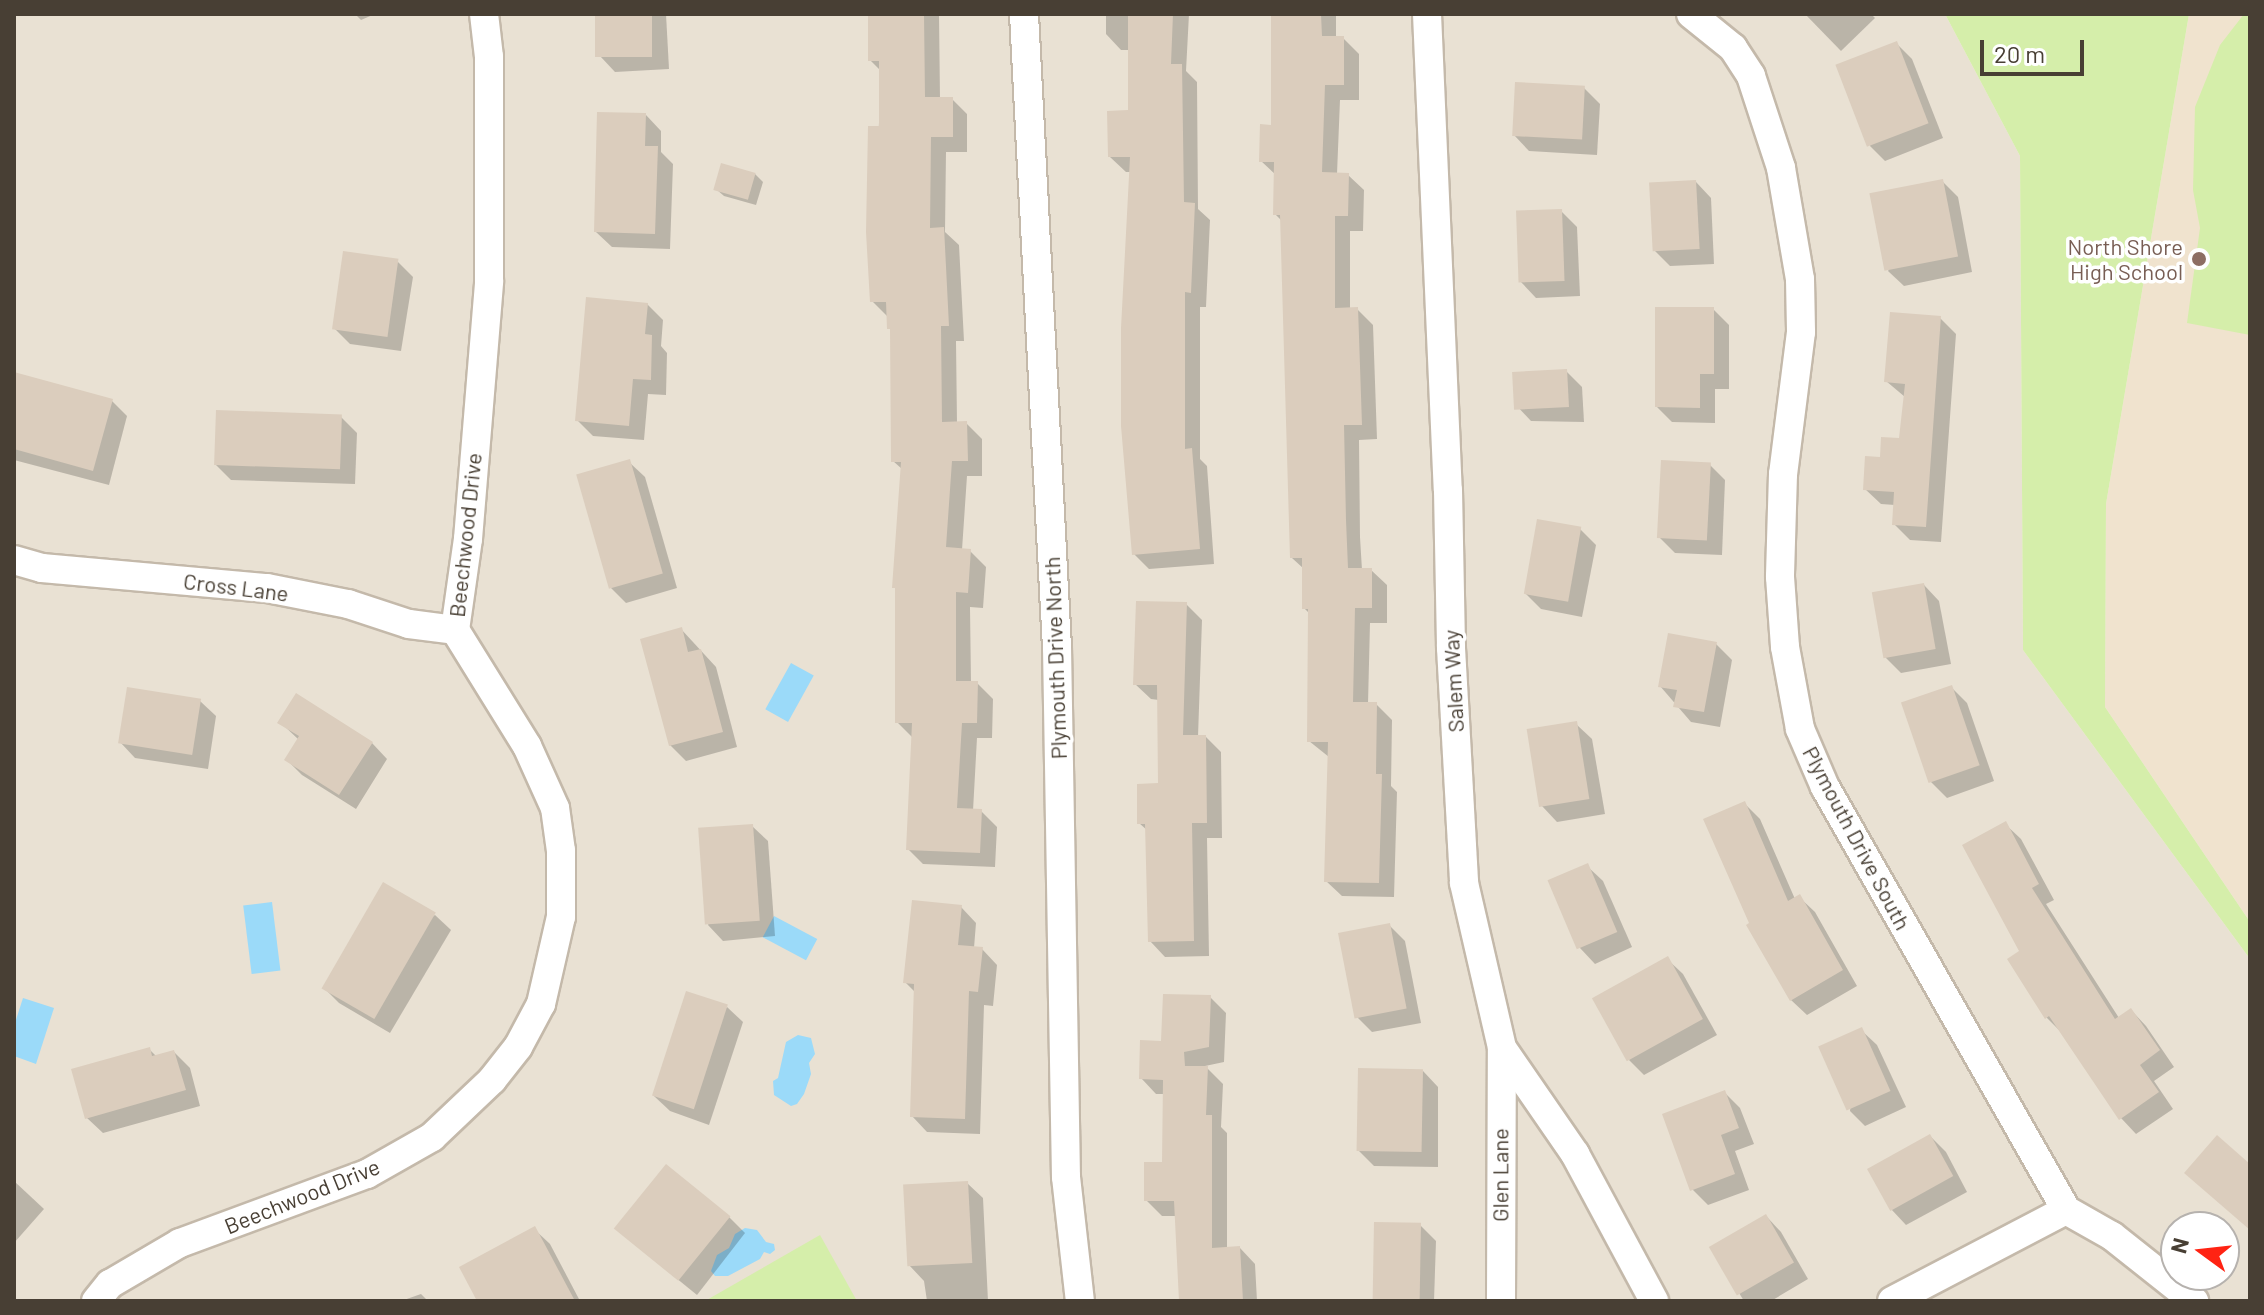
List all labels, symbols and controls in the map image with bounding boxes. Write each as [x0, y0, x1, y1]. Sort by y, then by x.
scale bar [1984, 24, 2088, 74]
text: 20 m [1994, 39, 2045, 68]
place label: North Shore High School [2067, 233, 2183, 284]
marker: North Shore High School [2190, 250, 2208, 268]
street label: Beechwood Drive [443, 451, 487, 619]
street label: Plymouth Drive North [1038, 556, 1072, 760]
street label: Cross Lane [182, 567, 290, 607]
street label: Salem Way [1437, 629, 1469, 733]
street label: Plymouth Drive South [1797, 742, 1917, 934]
street label: Glen Lane [1487, 1128, 1513, 1222]
street label: Beechwood Drive [220, 1153, 384, 1239]
north arrow [2160, 1211, 2240, 1291]
text: N [2164, 1235, 2193, 1256]

